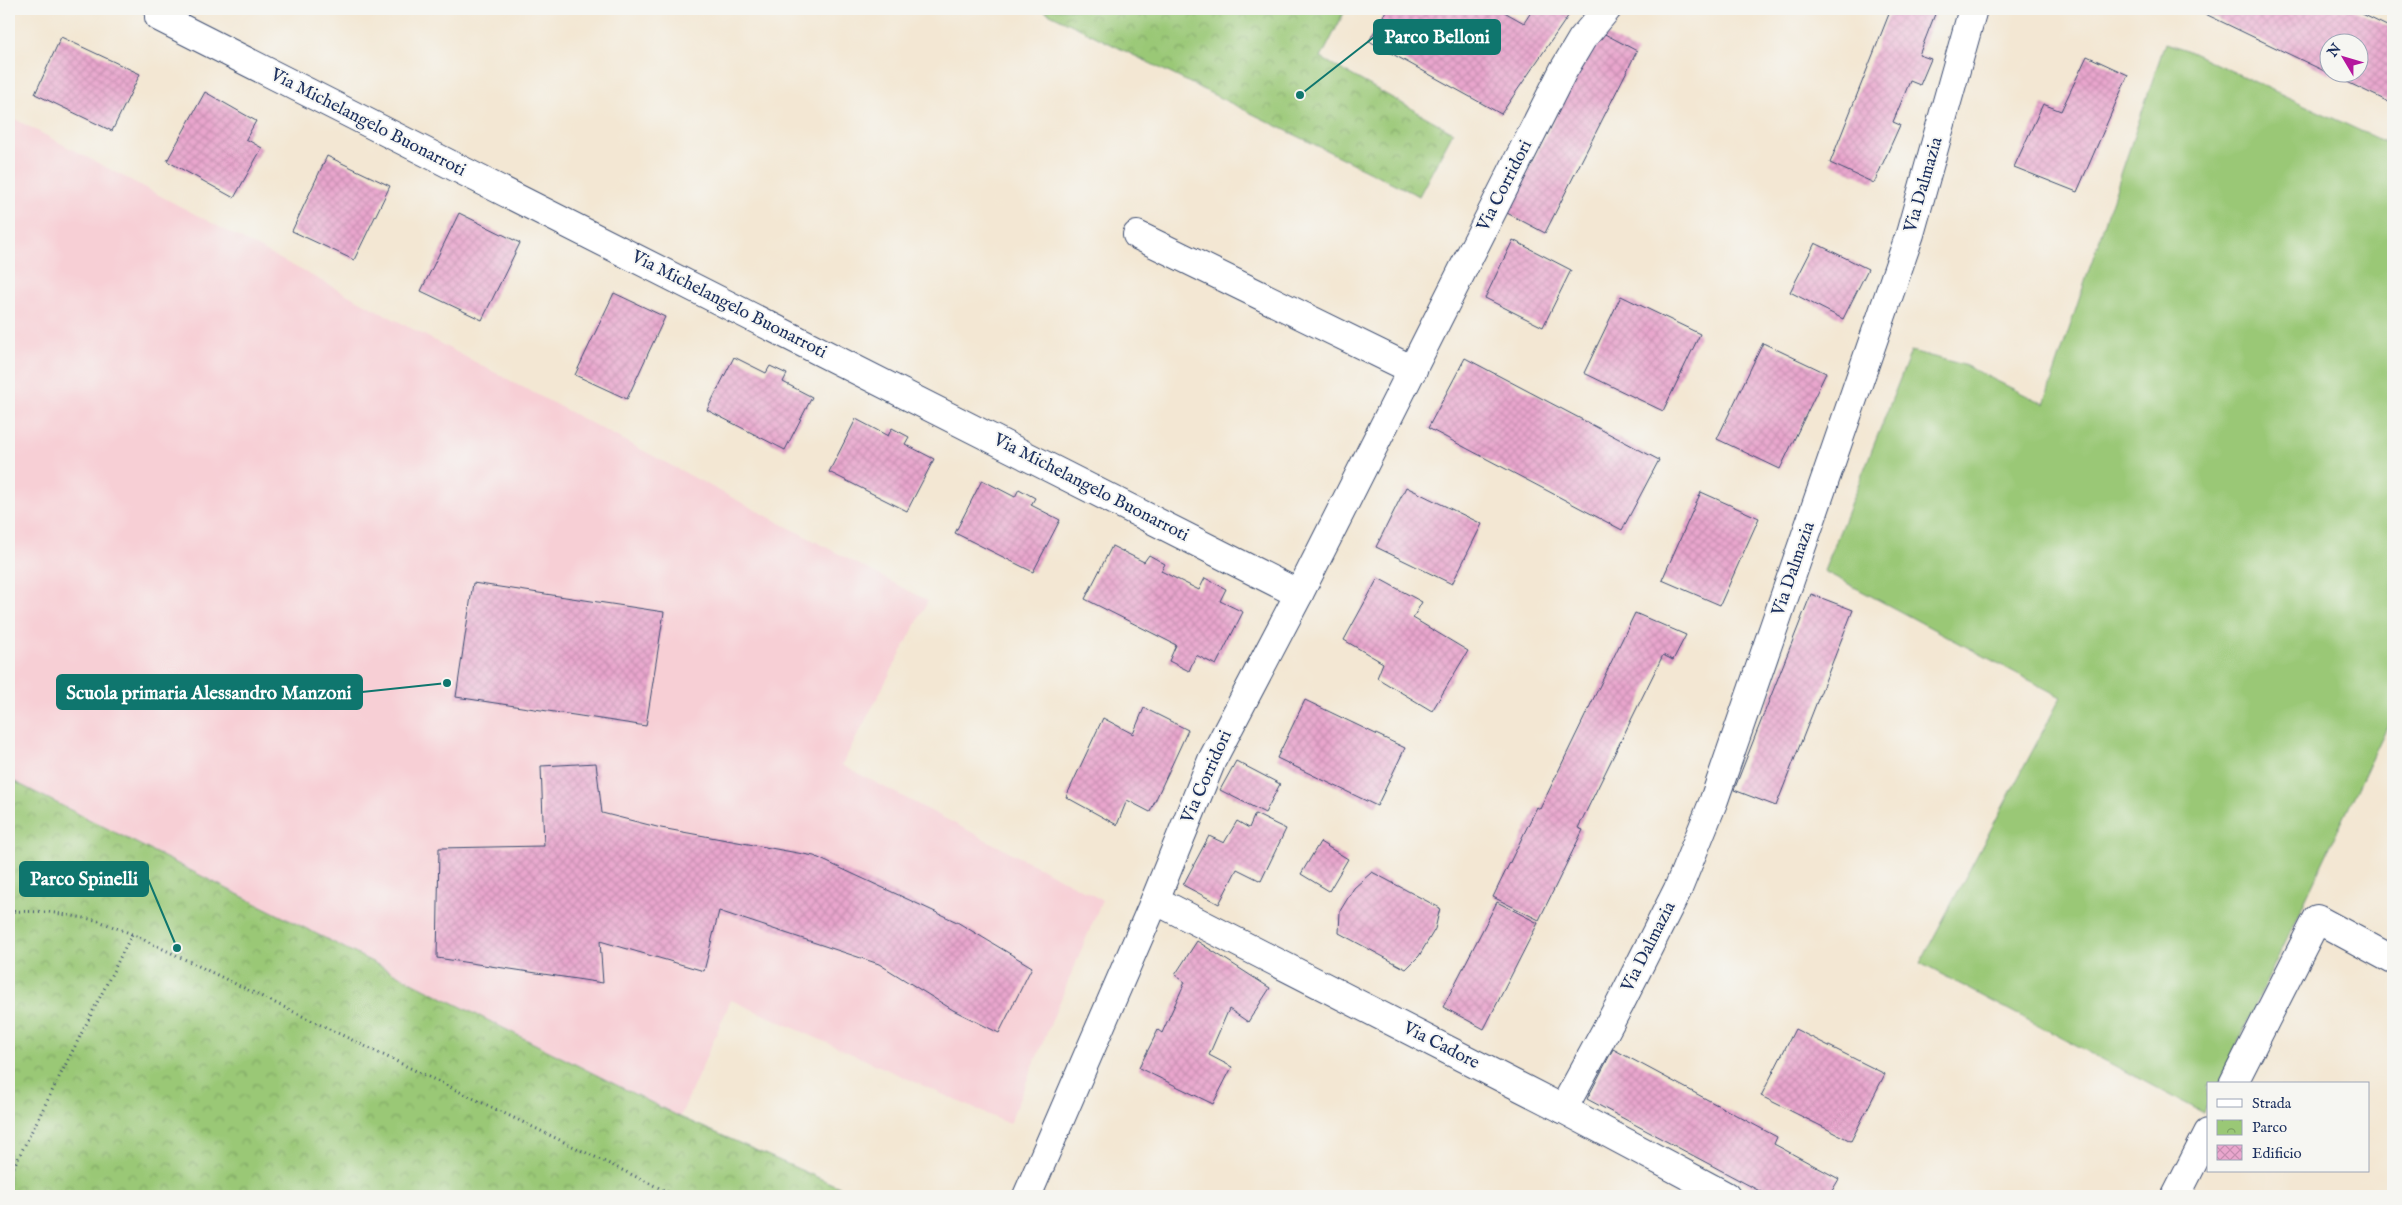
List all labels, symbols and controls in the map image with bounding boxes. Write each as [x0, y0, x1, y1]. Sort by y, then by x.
callout: Parco Belloni [1374, 20, 1500, 54]
text: Parco Belloni [1384, 26, 1490, 50]
north arrow [2320, 32, 2370, 82]
text: N [2323, 40, 2345, 62]
street label: Via Michelangelo Buonarroti [265, 63, 470, 182]
street label: Via Dalmazia [1899, 134, 1949, 236]
street label: Via Corridori [1472, 136, 1538, 236]
street label: Via Michelangelo Buonarroti [626, 245, 831, 364]
street label: Via Michelangelo Buonarroti [988, 428, 1193, 547]
street label: Via Dalmazia [1767, 519, 1821, 620]
callout: Scuola primaria Alessandro Manzoni [57, 675, 362, 709]
text: Scuola primaria Alessandro Manzoni [66, 682, 352, 706]
street label: Via Corridori [1176, 727, 1238, 828]
callout: Parco Spinelli [20, 862, 148, 896]
text: Parco Spinelli [30, 868, 138, 892]
street label: Via Dalmazia [1616, 898, 1682, 997]
street label: Via Cadore [1398, 1016, 1483, 1075]
legend [2207, 1082, 2370, 1172]
text: Strada [2252, 1094, 2292, 1113]
text: Parco [2252, 1118, 2287, 1137]
text: Edificio [2252, 1144, 2302, 1163]

